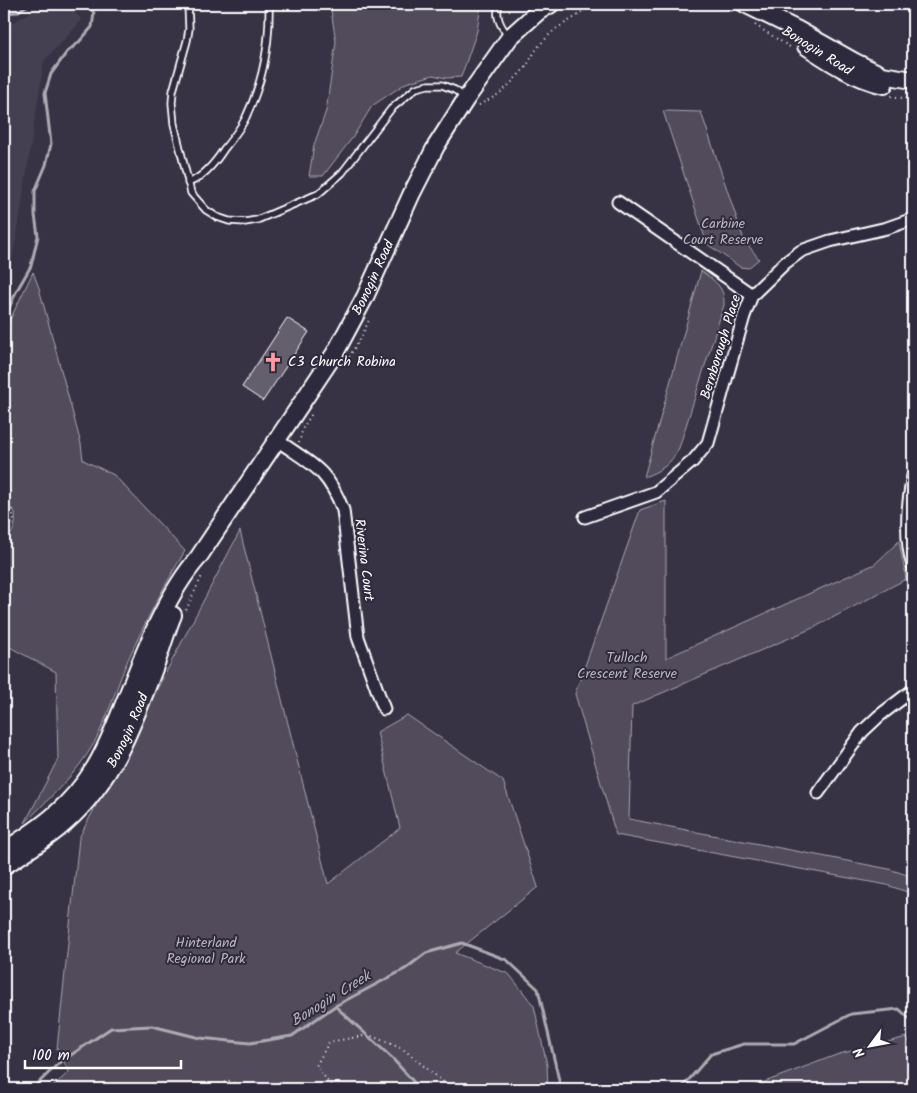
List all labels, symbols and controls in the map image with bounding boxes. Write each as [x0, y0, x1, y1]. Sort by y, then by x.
street label: Bonogin Road [777, 20, 858, 82]
park label: Carbine Court Reserve [683, 213, 764, 251]
street label: Bonogin Road [346, 236, 401, 319]
street label: Bernborough Place [695, 291, 748, 402]
church icon: C3 Church Robina [262, 351, 284, 373]
place label: C3 Church Robina [288, 351, 396, 373]
street label: Riverina Court [348, 518, 380, 603]
park label: Tulloch Crescent Reserve [577, 647, 678, 685]
street label: Bonogin Road [101, 689, 155, 772]
park label: Hinterland Regional Park [166, 932, 246, 970]
water label: Bonogin Creek [286, 964, 377, 1033]
north arrow [844, 1020, 894, 1070]
scale bar [25, 1038, 181, 1070]
text: N [848, 1043, 871, 1062]
text: 100 m [32, 1044, 70, 1068]

